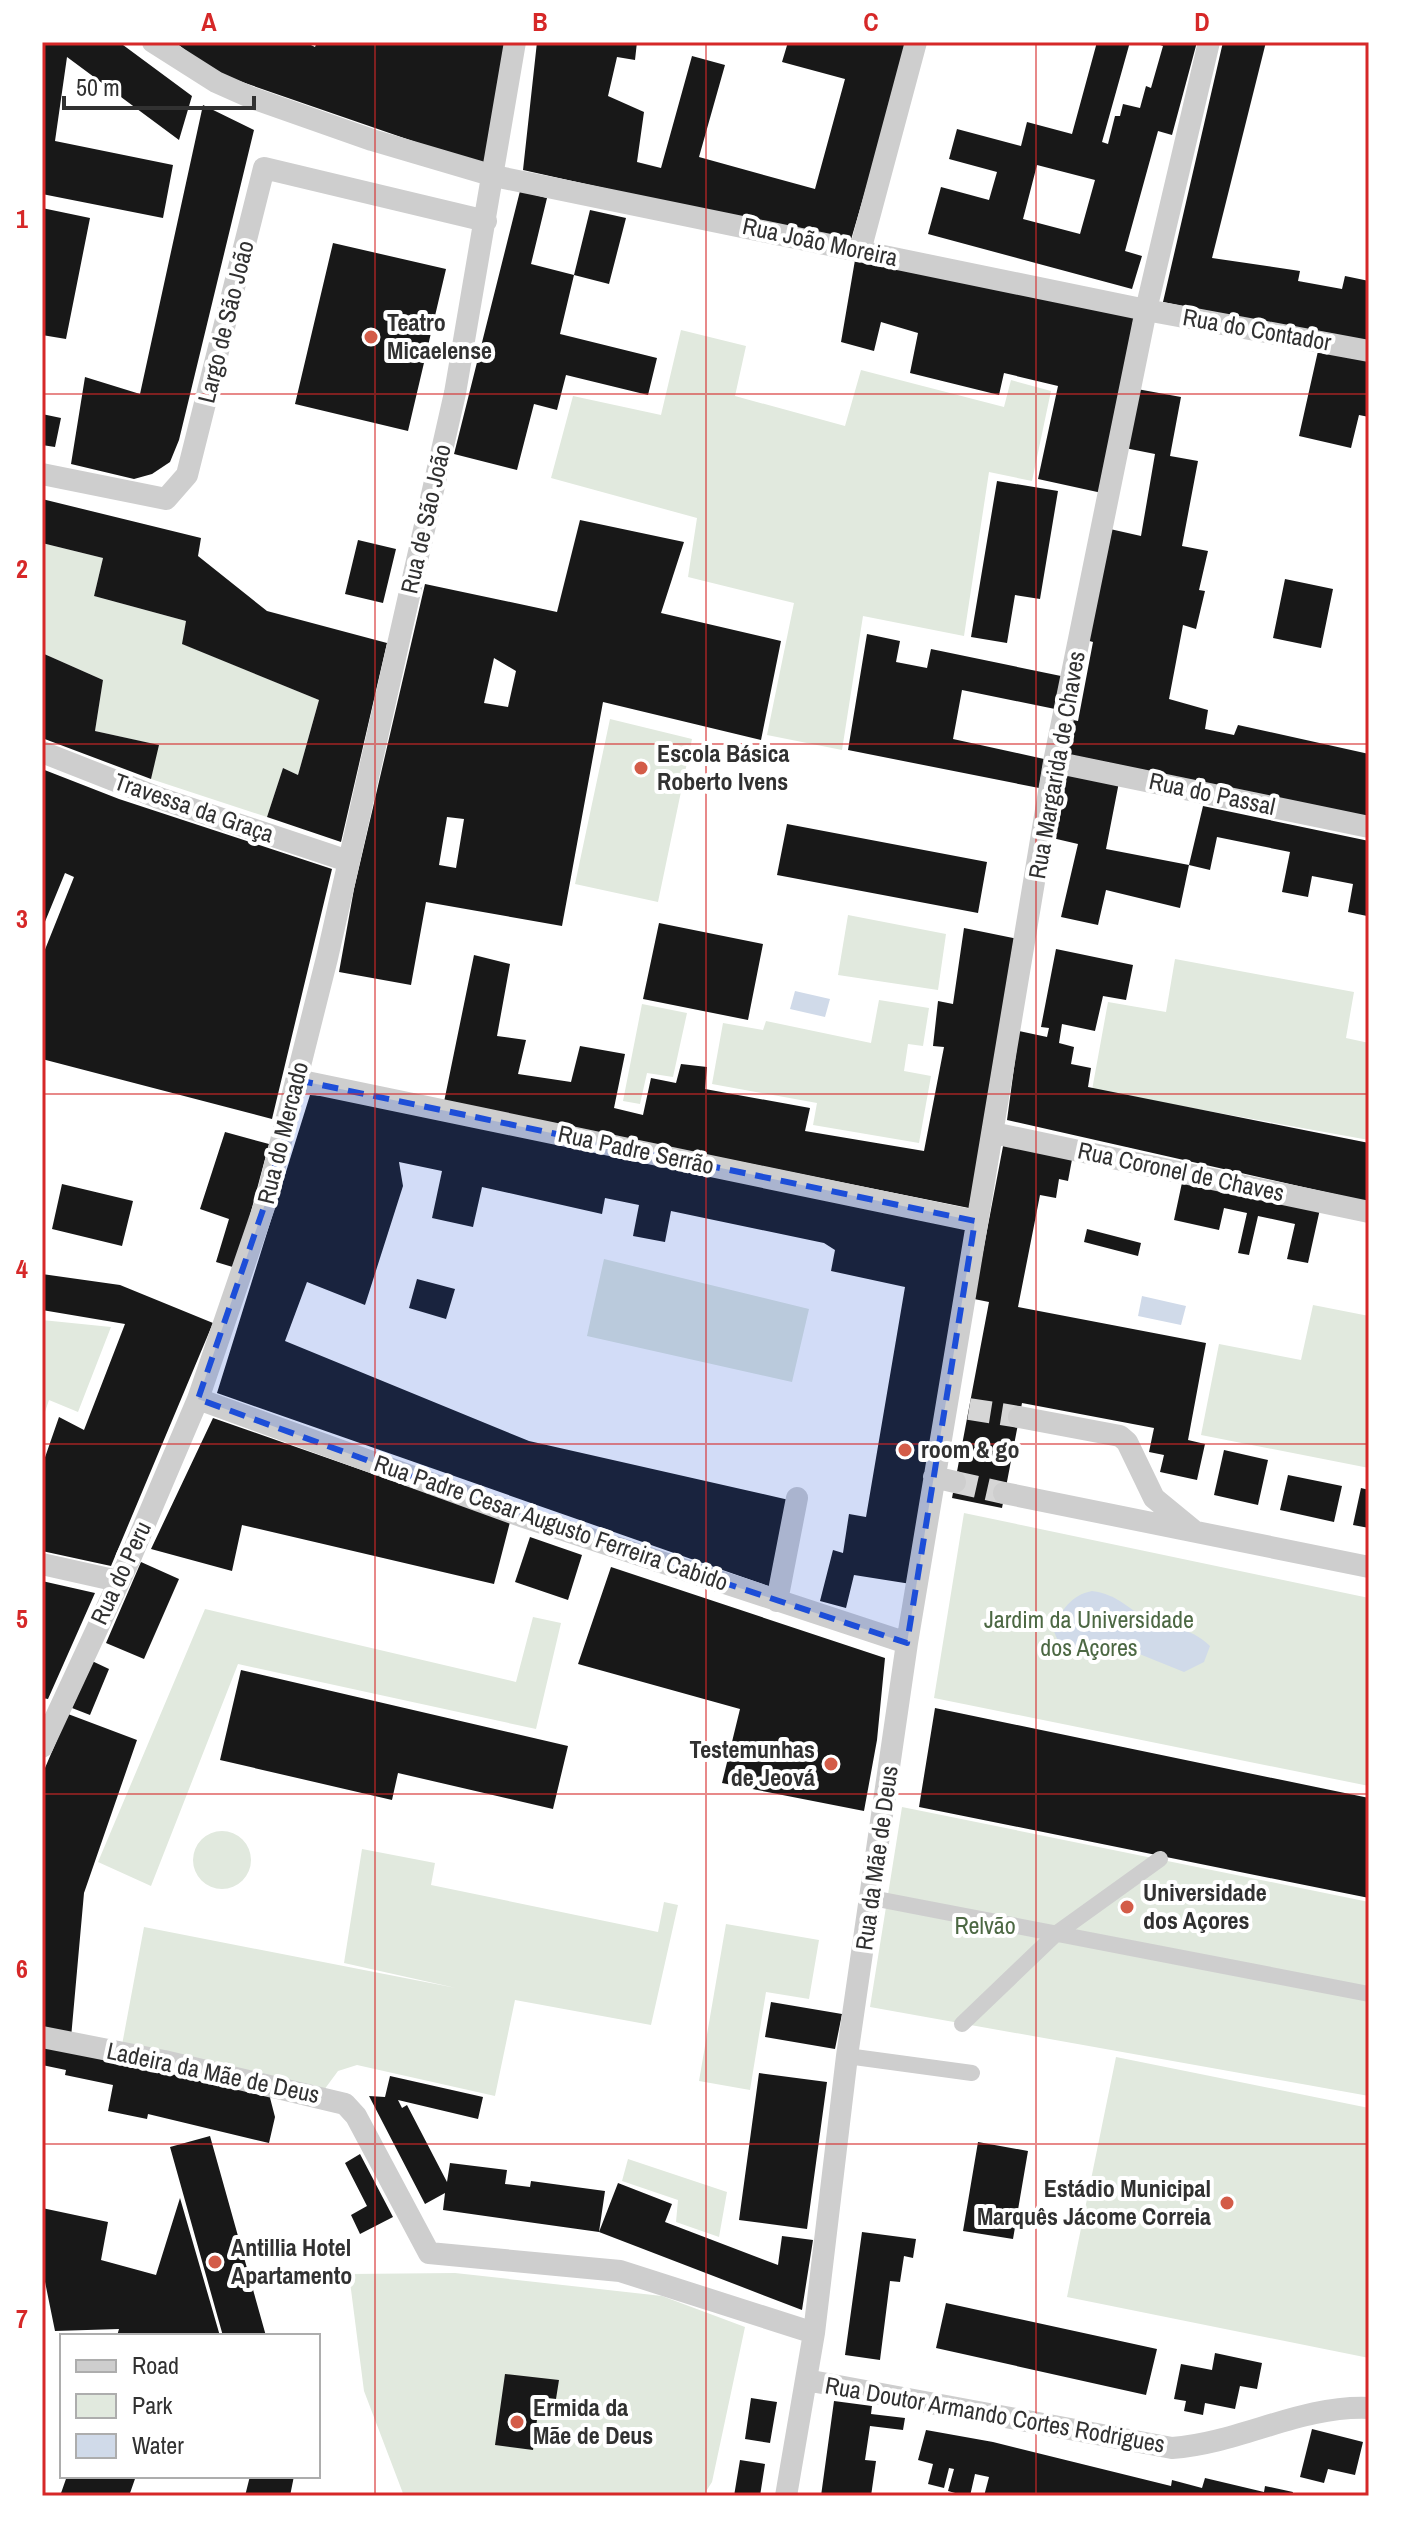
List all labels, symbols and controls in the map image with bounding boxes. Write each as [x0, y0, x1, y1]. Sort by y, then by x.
text: A [201, 4, 217, 39]
text: B [532, 4, 548, 39]
text: C [863, 4, 879, 39]
text: D [1194, 4, 1210, 39]
scale bar [64, 60, 254, 110]
text: 50 m [76, 71, 120, 103]
text: 1 [16, 201, 28, 236]
street label: Rua João Moreira [740, 209, 901, 273]
street label: Largo de São João [189, 237, 261, 406]
street label: Rua do Contador [1181, 300, 1334, 358]
place label: Teatro Micaelense [387, 306, 492, 366]
marker: Teatro Micaelense [362, 328, 380, 346]
street label: Rua de São João [392, 441, 458, 596]
text: 2 [16, 551, 28, 586]
street label: Rua Margarida de Chaves [1020, 648, 1092, 881]
place label: Escola Básica Roberto Ivens [657, 737, 789, 797]
marker: Escola Básica Roberto Ivens [632, 759, 650, 777]
street label: Rua do Passal [1146, 764, 1278, 822]
street label: Travessa da Graça [110, 765, 278, 849]
text: 3 [16, 901, 28, 936]
street label: Rua do Mercado [249, 1058, 315, 1207]
street label: Rua Padre Serrão [555, 1117, 717, 1181]
street label: Rua Coronel de Chaves [1075, 1134, 1287, 1209]
text: 4 [16, 1251, 28, 1286]
place label: room & go [921, 1433, 1019, 1465]
marker: room & go [896, 1441, 914, 1459]
street label: Rua Padre Cesar Augusto Ferreira Cabido [370, 1446, 732, 1598]
street label: Rua do Peru [82, 1516, 158, 1629]
text: 5 [16, 1601, 28, 1636]
park label: Jardim da Universidade dos Açores [984, 1603, 1194, 1663]
place label: Testemunhas de Jeová [690, 1733, 815, 1793]
marker: Testemunhas de Jeová [822, 1755, 840, 1773]
street label: Rua da Mãe de Deus [847, 1764, 905, 1952]
place label: Universidade dos Açores [1143, 1876, 1267, 1936]
marker: Universidade dos Açores [1118, 1898, 1136, 1916]
park label: Relvão [954, 1909, 1016, 1941]
text: 6 [16, 1951, 28, 1986]
street label: Ladeira da Mãe de Deus [104, 2034, 322, 2110]
place label: Estádio Municipal Marquês Jácome Correia [977, 2172, 1211, 2232]
marker: Estádio Municipal Marquês Jácome Correia [1218, 2194, 1236, 2212]
place label: Antillia Hotel Apartamento [231, 2231, 352, 2291]
marker: Antillia Hotel Apartamento [206, 2253, 224, 2271]
text: 7 [16, 2301, 28, 2336]
legend [60, 2334, 320, 2478]
text: Road [132, 2349, 179, 2381]
street label: Rua Doutor Armando Cortes Rodrigues [823, 2368, 1168, 2460]
text: Park [132, 2389, 173, 2421]
place label: Ermida da Mãe de Deus [533, 2391, 653, 2451]
marker: Ermida da Mãe de Deus [508, 2413, 526, 2431]
text: Water [132, 2429, 184, 2461]

